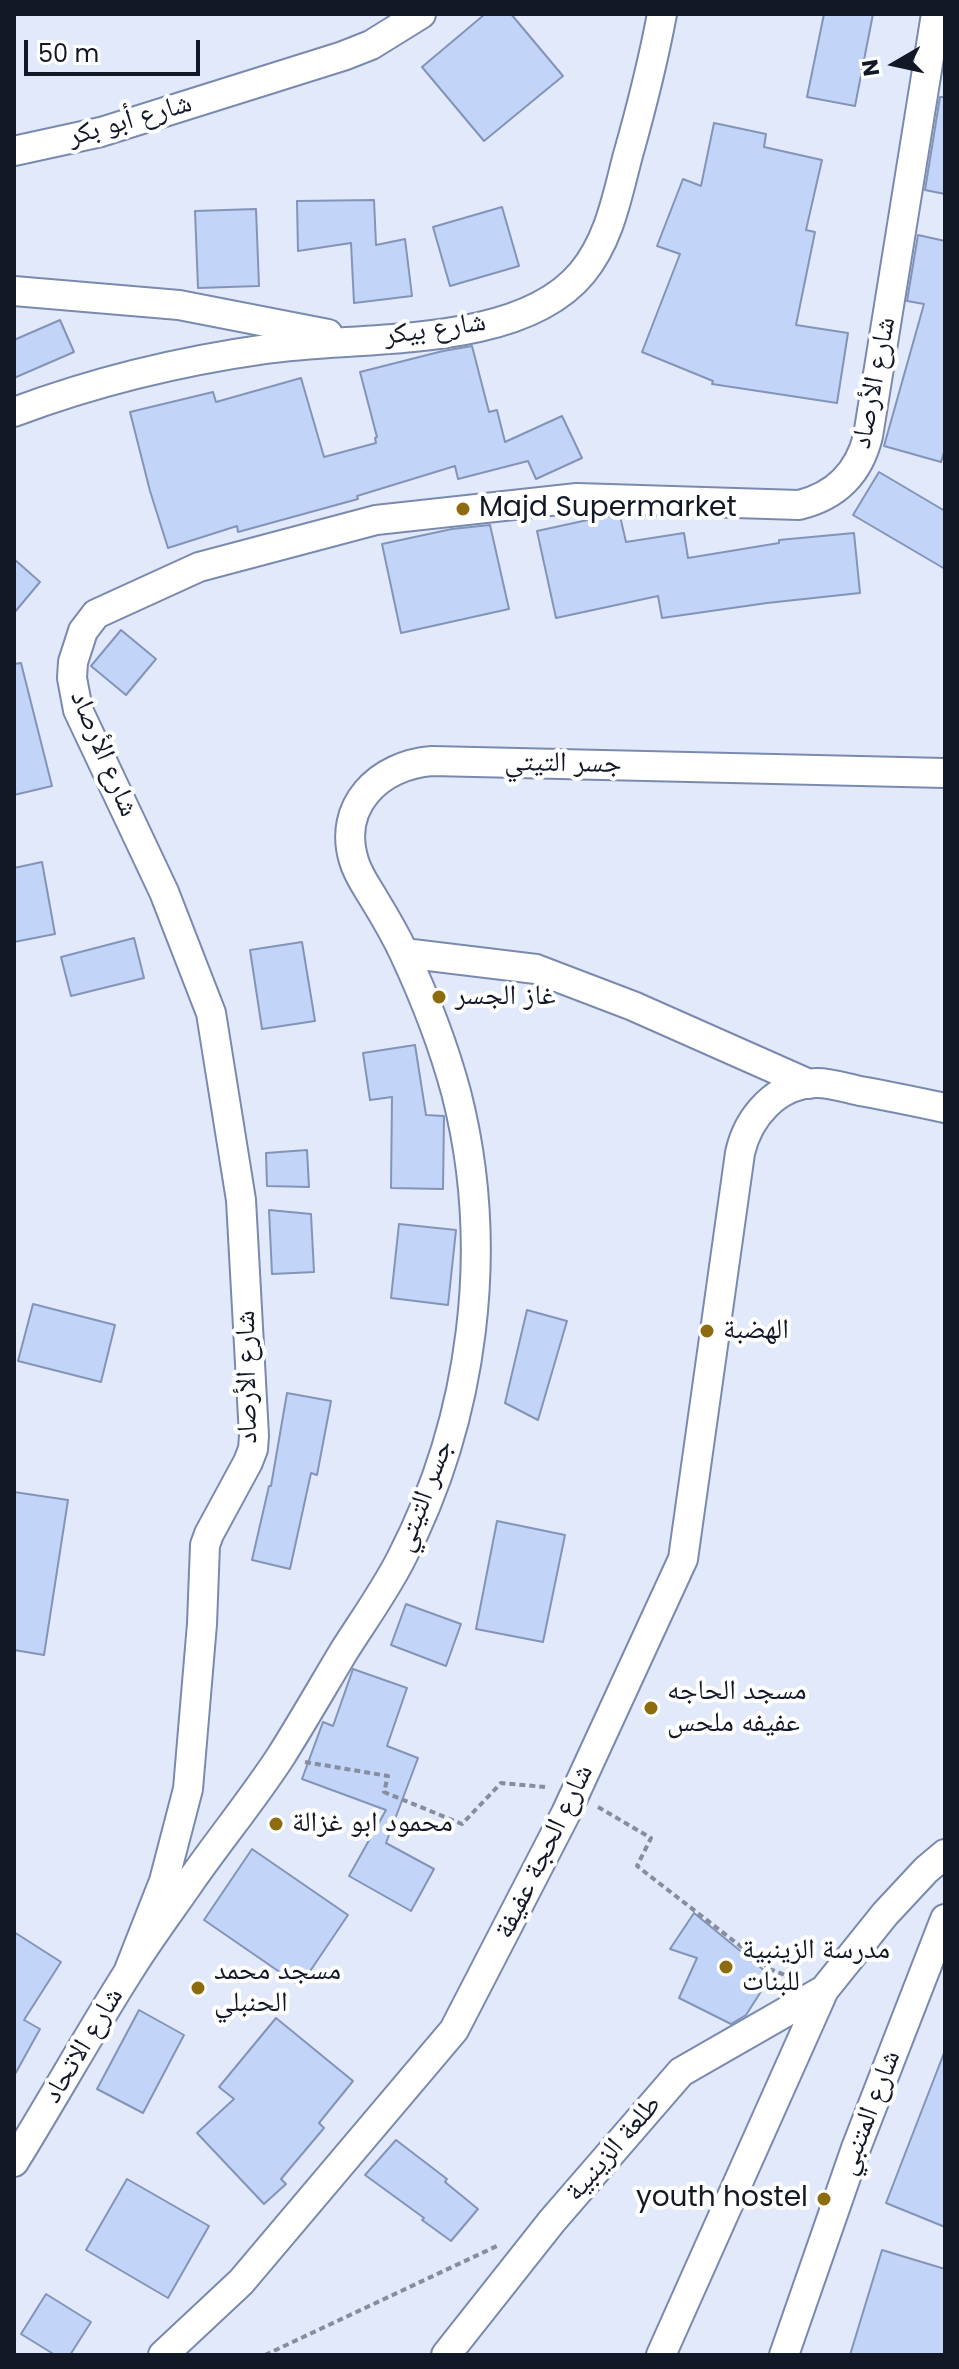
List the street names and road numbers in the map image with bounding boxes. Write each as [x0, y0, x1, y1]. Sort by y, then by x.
street label: شارع أبو بكر [64, 87, 196, 155]
street label: شارع بيكر [382, 306, 488, 354]
street label: شارع الأرصاد [846, 314, 904, 452]
street label: شارع الأرصاد [61, 686, 145, 822]
street label: جسر التيتي [504, 746, 622, 782]
street label: شارع الأرصاد [230, 1310, 266, 1444]
street label: جسر التيتي [388, 1435, 462, 1557]
street label: شارع الحجة عفيفة [488, 1760, 602, 1944]
street label: شارع الاتحاد [36, 1982, 132, 2110]
street label: شارع المتنبي [831, 2046, 909, 2180]
street label: طلعة الزينبية [559, 2089, 669, 2209]

